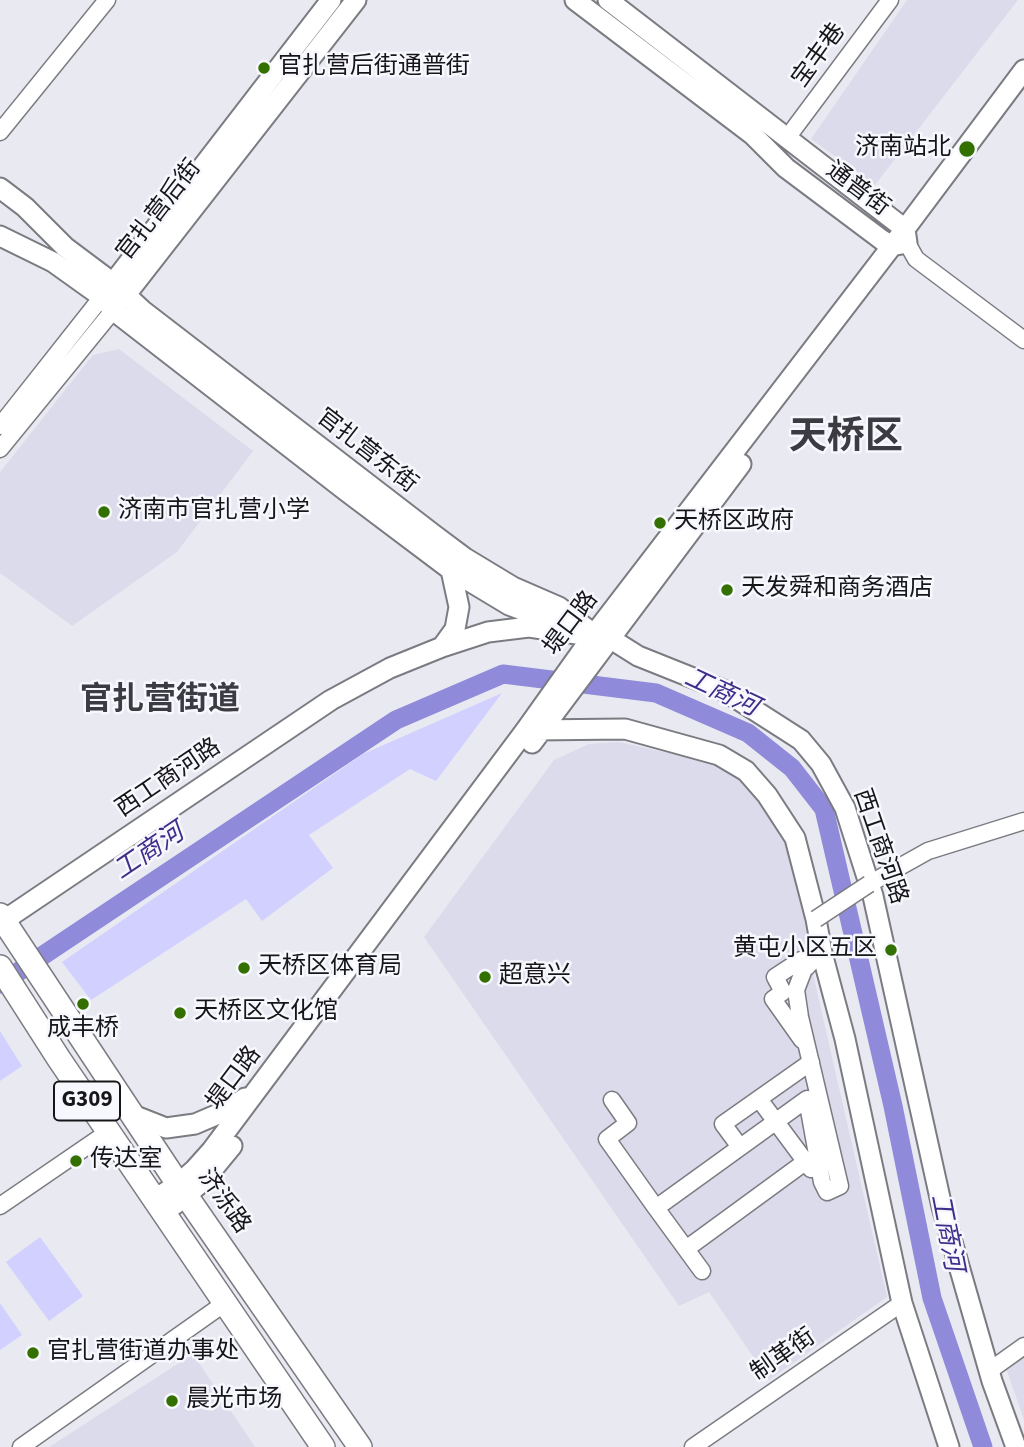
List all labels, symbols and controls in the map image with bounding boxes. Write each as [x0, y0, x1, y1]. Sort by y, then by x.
street label: 宝丰巷 [787, 18, 853, 94]
place label: 官扎营后街通普街 [278, 54, 470, 82]
marker: 官扎营后街通普街 [256, 60, 272, 76]
place label: 济南站北 [855, 135, 951, 163]
marker: 济南站北 [957, 139, 977, 159]
street label: 官扎营后街 [112, 155, 208, 267]
street label: 通普街 [820, 157, 894, 223]
street label: 官扎营东街 [310, 404, 422, 500]
district label: 天桥区 [789, 417, 903, 463]
place label: 济南市官扎营小学 [118, 498, 310, 526]
marker: 济南市官扎营小学 [96, 504, 112, 520]
place label: 天桥区政府 [674, 509, 794, 537]
marker: 天桥区政府 [652, 515, 668, 531]
place label: 天发舜和商务酒店 [741, 576, 933, 604]
marker: 天发舜和商务酒店 [719, 582, 735, 598]
street label: 堤口路 [539, 587, 605, 661]
water label: 工商河 [679, 663, 763, 725]
district label: 官扎营街道 [80, 683, 240, 721]
street label: 西工商河路 [111, 734, 227, 824]
street label: 西工商河路 [846, 786, 912, 908]
water label: 工商河 [109, 818, 191, 888]
place label: 黄屯小区五区 [733, 936, 877, 964]
marker: 黄屯小区五区 [883, 942, 899, 958]
place label: 天桥区体育局 [258, 954, 402, 982]
marker: 天桥区体育局 [236, 960, 252, 976]
place label: 超意兴 [499, 963, 571, 991]
marker: 超意兴 [477, 969, 493, 985]
marker: 成丰桥 [75, 996, 91, 1012]
place label: 天桥区文化馆 [194, 999, 338, 1027]
marker: 天桥区文化馆 [172, 1005, 188, 1021]
place label: 成丰桥 [47, 1016, 119, 1044]
street label: 堤口路 [202, 1042, 268, 1116]
road number: G309 [54, 1082, 120, 1120]
place label: 传达室 [90, 1147, 162, 1175]
marker: 传达室 [68, 1153, 84, 1169]
street label: 济泺路 [191, 1164, 255, 1240]
water label: 工商河 [922, 1192, 968, 1274]
street label: 制革街 [746, 1324, 822, 1388]
place label: 官扎营街道办事处 [47, 1339, 239, 1367]
marker: 官扎营街道办事处 [25, 1345, 41, 1361]
place label: 晨光市场 [186, 1387, 282, 1415]
marker: 晨光市场 [164, 1393, 180, 1409]

